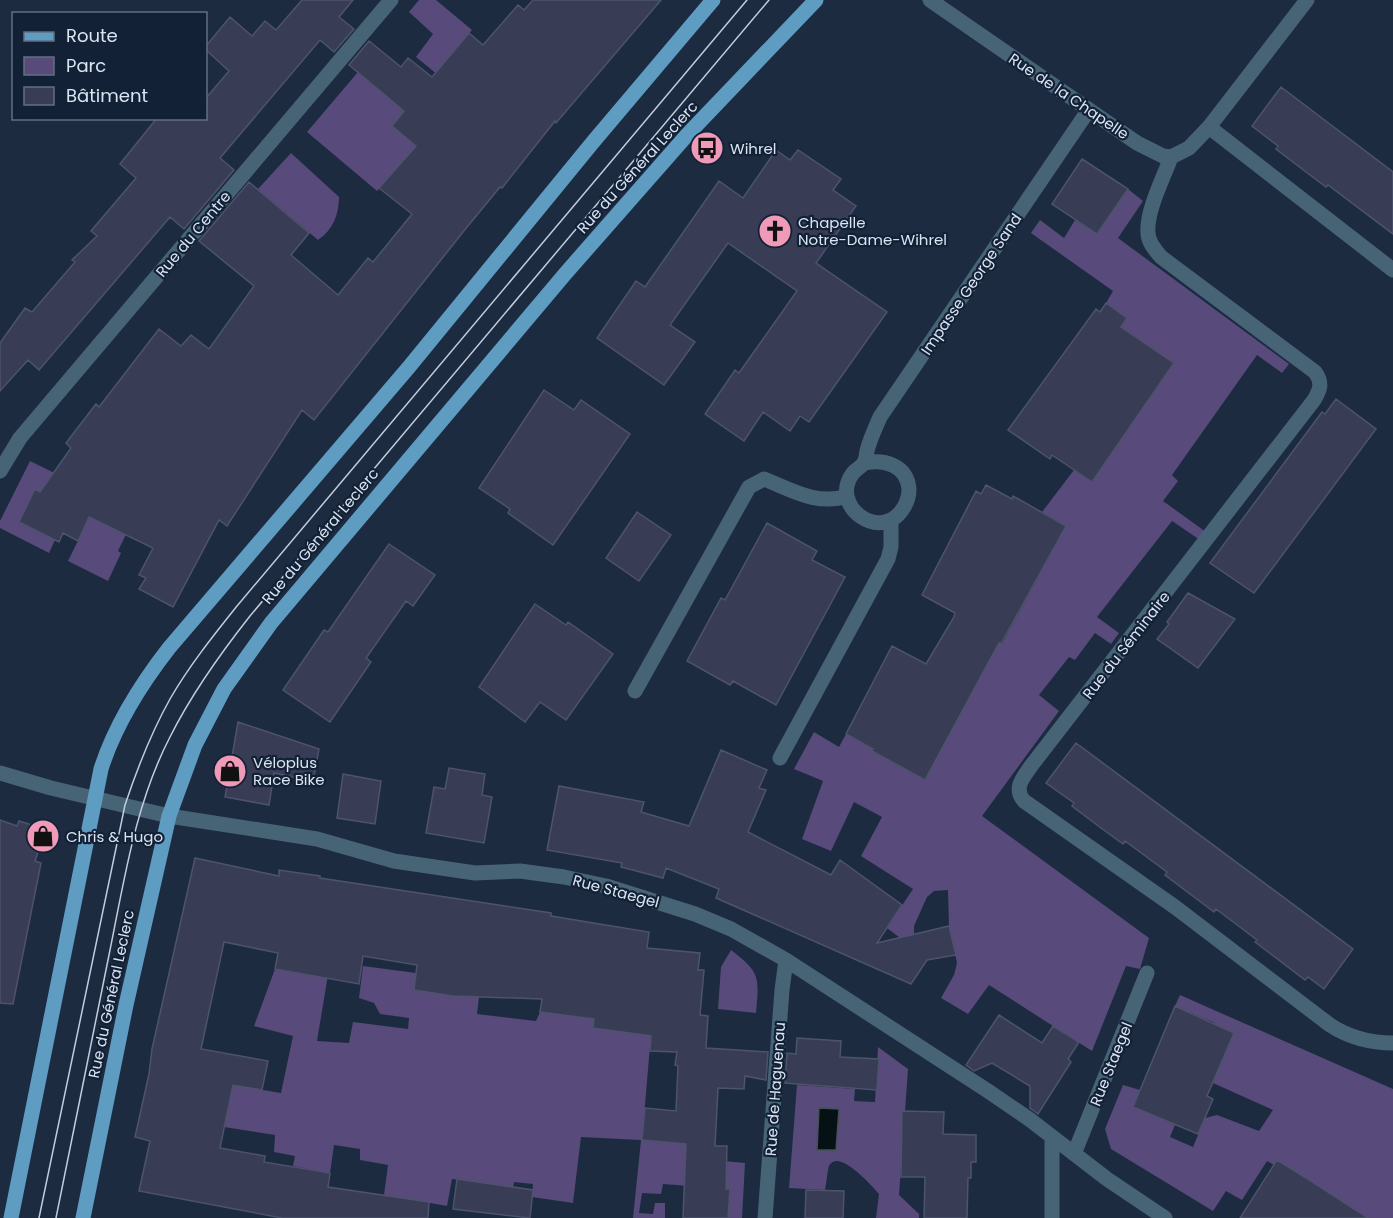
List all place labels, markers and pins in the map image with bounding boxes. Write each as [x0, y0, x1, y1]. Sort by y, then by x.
bus stop icon: Wihrel [689, 130, 725, 166]
place label: Wihrel [730, 138, 777, 159]
place label: Chapelle Notre-Dame-Wihrel [798, 212, 947, 250]
church icon: Chapelle Notre-Dame-Wihrel [757, 213, 793, 249]
place label: Véloplus Race Bike [253, 752, 325, 790]
shop icon: Véloplus Race Bike [212, 753, 248, 789]
shop icon: Chris & Hugo [25, 818, 61, 854]
place label: Chris & Hugo [66, 826, 163, 847]

